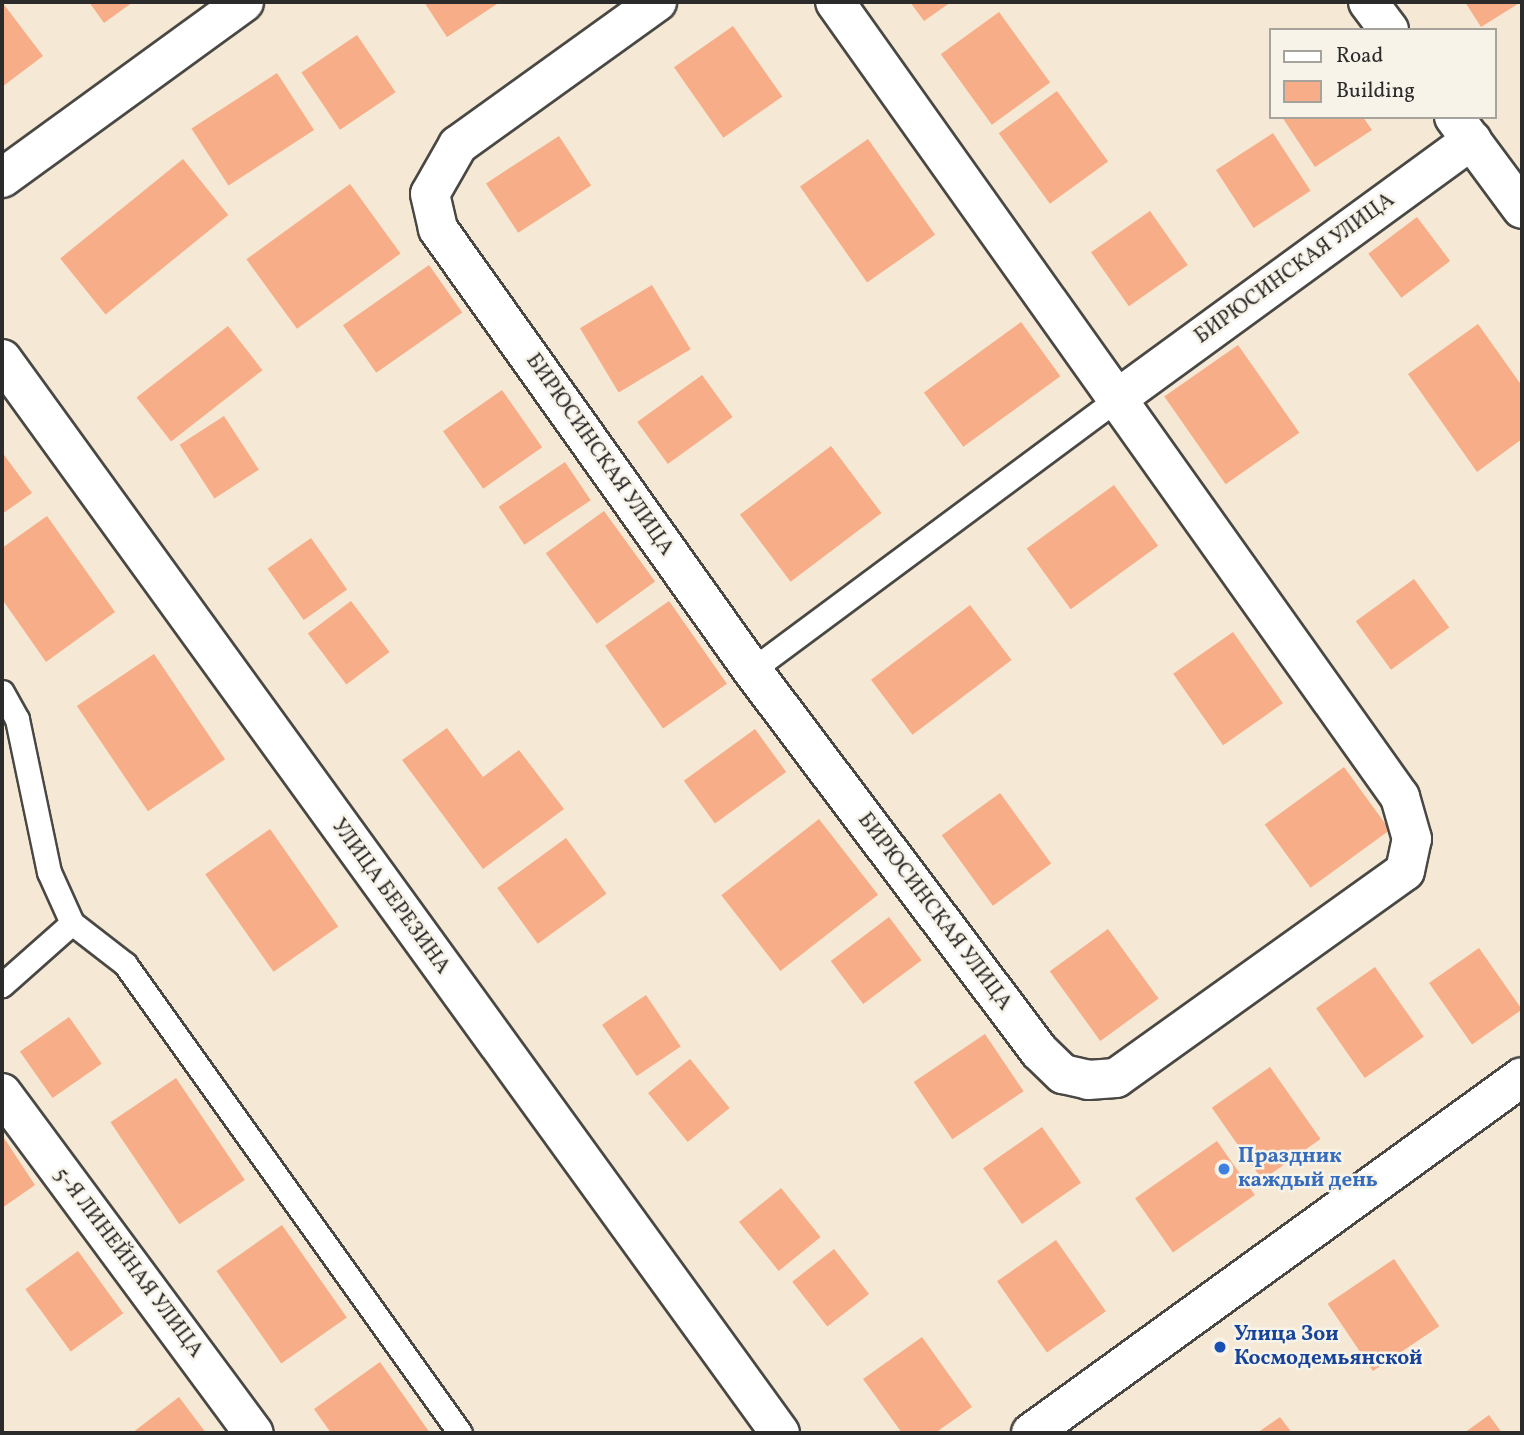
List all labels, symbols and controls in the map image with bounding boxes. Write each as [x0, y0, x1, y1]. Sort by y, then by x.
legend [1268, 28, 1496, 119]
text: Road [1336, 42, 1383, 71]
text: Building [1336, 77, 1415, 106]
street label: БИРЮСИНСКАЯ УЛИЦА [1190, 188, 1400, 350]
street label: БИРЮСИНСКАЯ УЛИЦА [520, 349, 678, 561]
street label: БИРЮСИНСКАЯ УЛИЦА [852, 808, 1016, 1016]
street label: УЛИЦА БЕРЕЗИНА [325, 815, 455, 979]
place label: Праздник каждый день [1238, 1144, 1378, 1194]
marker: Праздник каждый день [1216, 1161, 1232, 1177]
street label: 5-Я ЛИНЕЙНАЯ УЛИЦА [48, 1163, 208, 1363]
place label: Улица Зои Космодемьянской [1234, 1322, 1423, 1372]
marker: Улица Зои Космодемьянской [1212, 1339, 1228, 1355]

